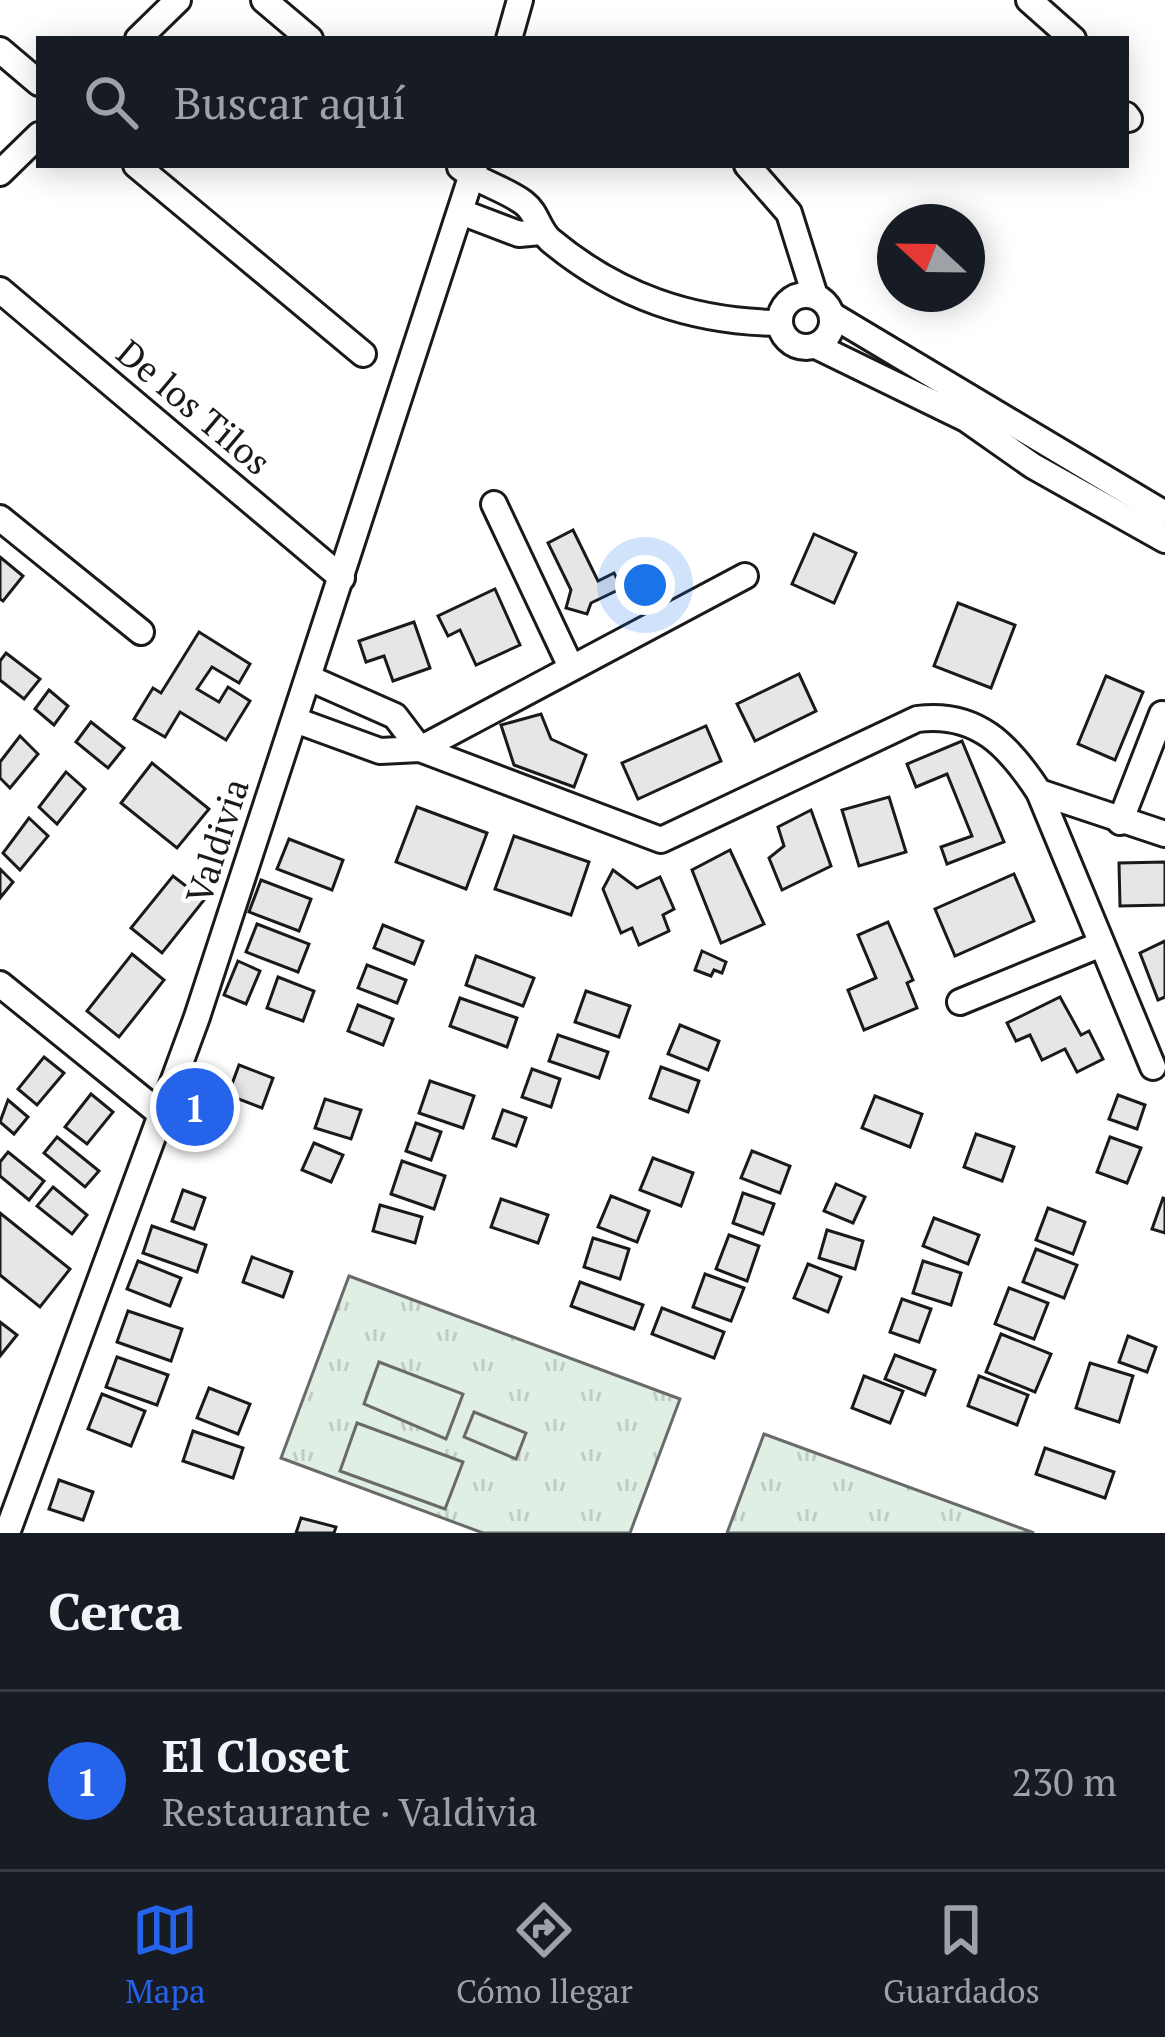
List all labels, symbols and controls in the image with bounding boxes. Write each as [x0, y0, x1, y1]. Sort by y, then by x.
search box [36, 36, 1129, 168]
icon: search [78, 69, 144, 135]
text: Buscar aquí [174, 72, 406, 132]
north arrow [877, 204, 985, 312]
street label: De los Tilos [108, 329, 281, 485]
your location [615, 555, 675, 615]
street label: Valdivia [174, 772, 259, 909]
pin: 1 [156, 1062, 234, 1152]
text: Cerca [48, 1577, 183, 1645]
text: El Closet [162, 1725, 350, 1785]
text: 1 [76, 1755, 98, 1807]
text: 230 m [1012, 1755, 1117, 1807]
text: Restaurante · Valdivia [162, 1785, 538, 1837]
tab: Mapa [125, 1897, 206, 2012]
tab: Cómo llegar [456, 1897, 633, 2012]
tab: Guardados [883, 1897, 1040, 2012]

